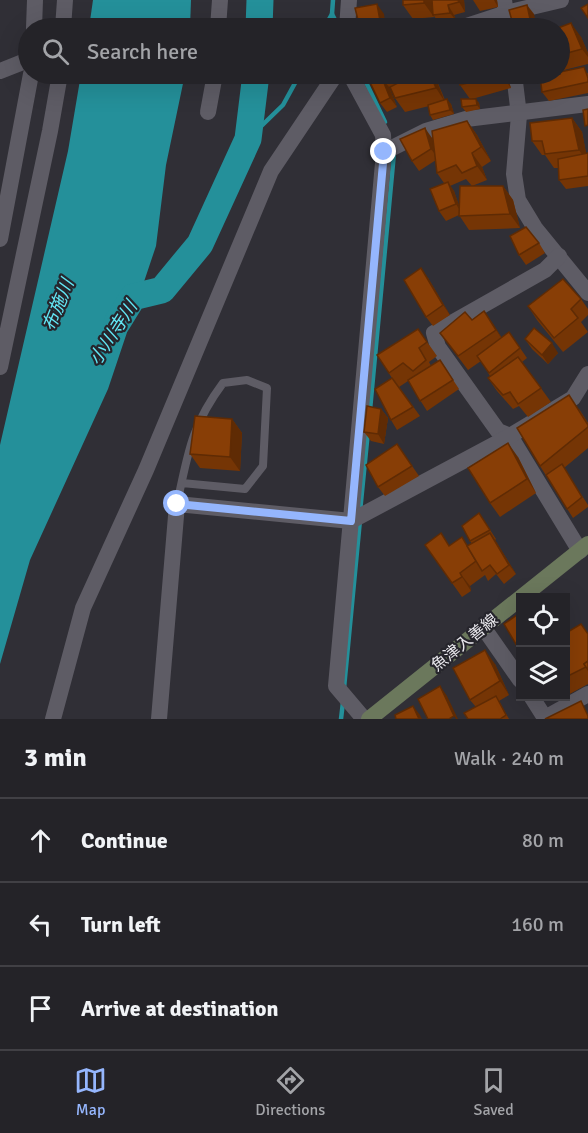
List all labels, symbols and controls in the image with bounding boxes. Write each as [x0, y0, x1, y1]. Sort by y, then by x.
search box [18, 18, 570, 84]
icon: search [39, 35, 72, 68]
text: Search here [87, 38, 198, 65]
route end [370, 138, 396, 164]
water label: 布施川 [38, 274, 79, 334]
water label: 小川寺川 [84, 295, 143, 369]
route start [163, 490, 189, 516]
map controls [516, 593, 570, 701]
button: locate [516, 593, 570, 647]
street label: 魚津入善線 [427, 610, 502, 676]
button: layers [516, 647, 570, 701]
text: 3 min [24, 742, 87, 774]
text: Walk · 240 m [454, 746, 564, 771]
icon: ahead [24, 824, 57, 857]
text: Continue [81, 827, 168, 854]
text: 80 m [522, 828, 564, 853]
icon: left [24, 908, 57, 941]
text: Turn left [81, 911, 161, 938]
text: 160 m [511, 912, 564, 937]
icon: arrive [24, 992, 57, 1025]
text: Arrive at destination [81, 995, 278, 1022]
tab: Map [74, 1064, 107, 1120]
tab: Directions [255, 1064, 325, 1120]
tab: Saved [474, 1064, 514, 1120]

